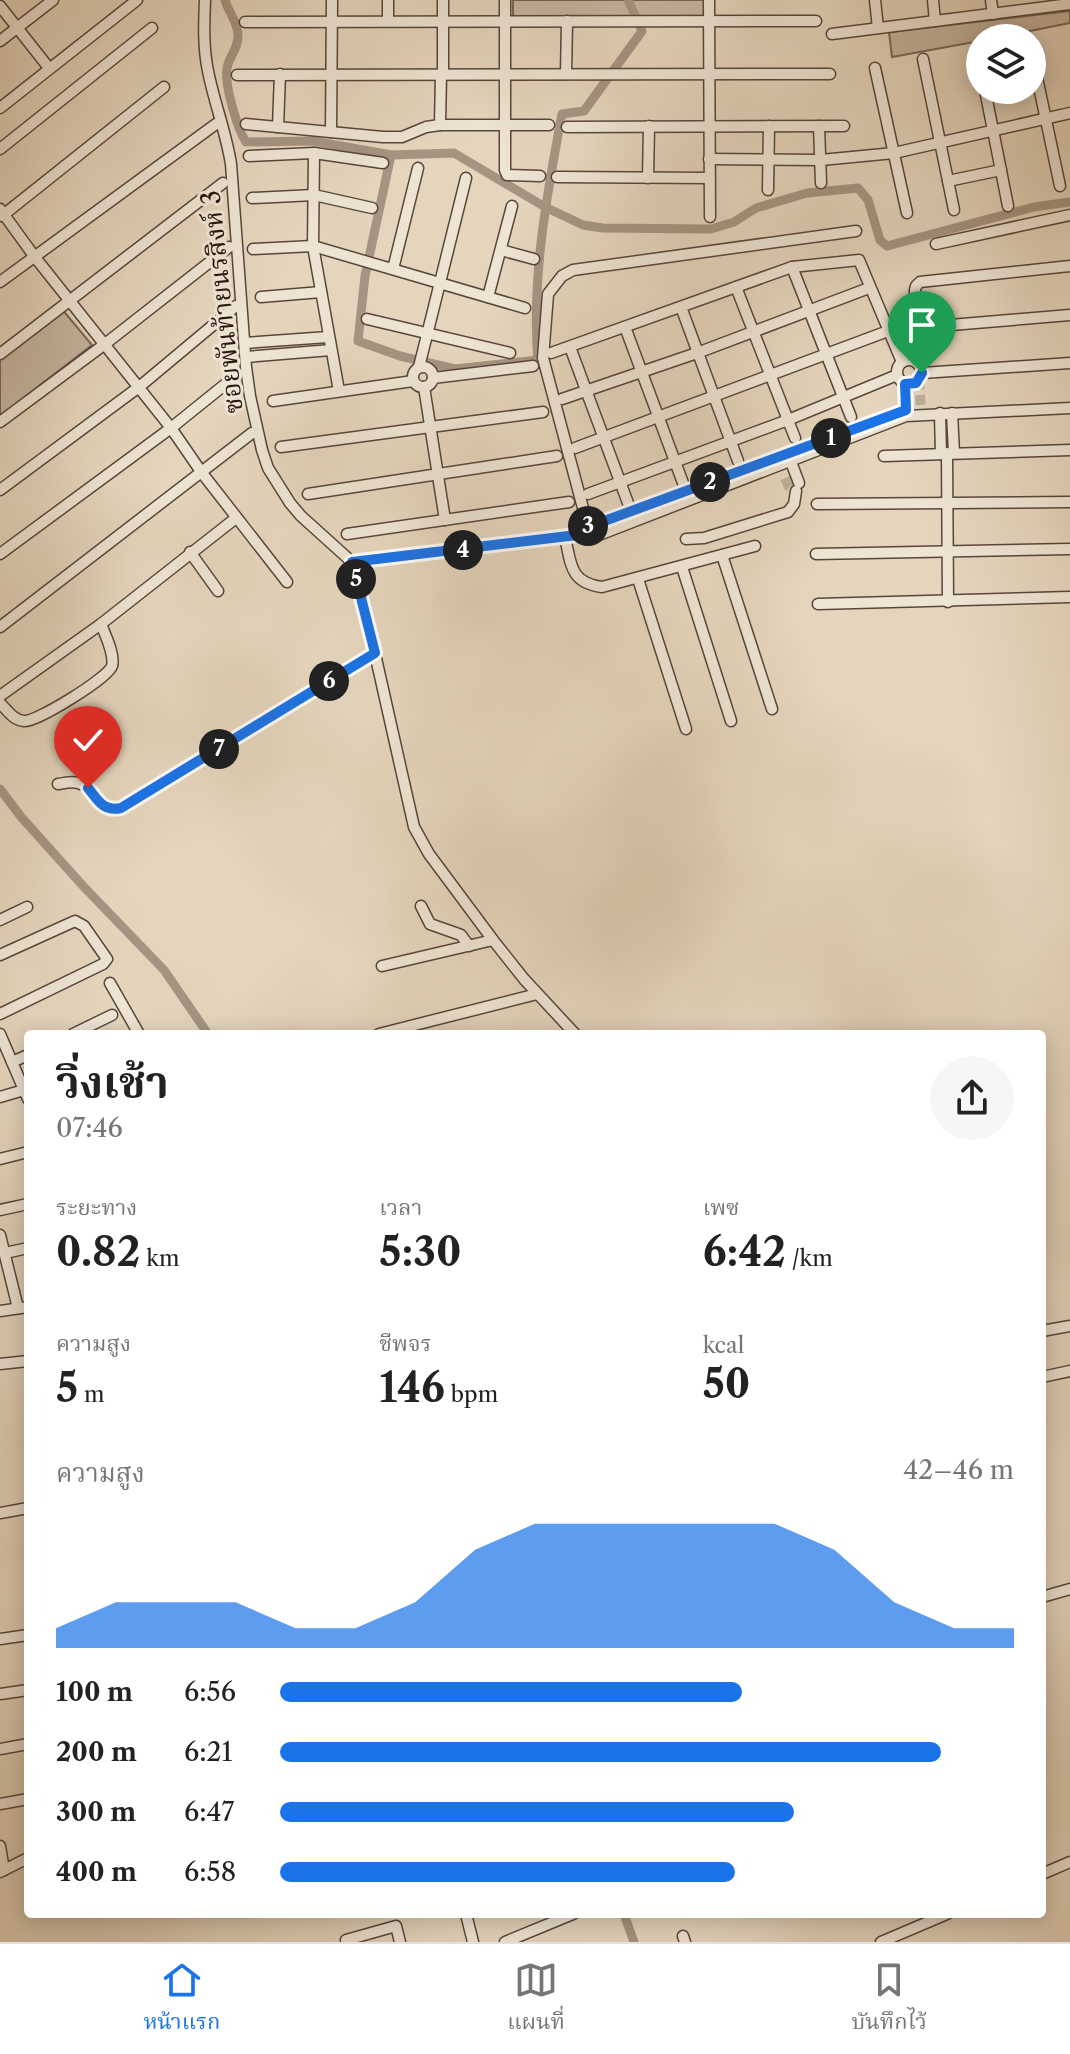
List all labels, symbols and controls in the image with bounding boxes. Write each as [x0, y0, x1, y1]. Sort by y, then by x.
map controls [966, 24, 1046, 104]
button: layers [966, 24, 1046, 104]
street label: ซอยพันท้ายนรสิงห์ 3 [194, 189, 250, 415]
pin [888, 291, 956, 373]
icon: arrive [900, 303, 944, 347]
pin: 1 [811, 418, 851, 458]
text: 1 [826, 424, 836, 451]
pin: 2 [690, 462, 730, 502]
text: 2 [704, 468, 717, 495]
pin: 3 [568, 506, 608, 546]
text: 3 [582, 512, 594, 539]
pin: 4 [443, 530, 483, 570]
text: 4 [456, 536, 470, 563]
pin: 5 [336, 559, 376, 599]
text: 5 [350, 565, 362, 592]
pin: 6 [309, 661, 349, 701]
text: 6 [322, 667, 336, 694]
pin [54, 706, 122, 788]
icon: check [66, 718, 110, 762]
pin: 7 [199, 729, 239, 769]
text: 7 [213, 735, 225, 762]
text: วิ่งเช้า [56, 1055, 169, 1109]
button: share [930, 1056, 1014, 1140]
text: 07:46 [56, 1112, 123, 1144]
text: ระยะทาง [56, 1194, 137, 1221]
text: เวลา [379, 1194, 422, 1221]
text: เพซ [703, 1194, 739, 1221]
text: 0.82 [56, 1227, 140, 1276]
text: 5:30 [379, 1227, 461, 1276]
text: 6:42 [703, 1227, 786, 1276]
text: km [140, 1245, 179, 1272]
text: /km [786, 1245, 833, 1272]
text: ความสูง [56, 1330, 131, 1357]
text: ชีพจร [379, 1330, 431, 1357]
text: kcal [703, 1332, 744, 1359]
text: 50 [703, 1359, 750, 1408]
text: 5 [56, 1363, 78, 1412]
text: 146 [379, 1363, 445, 1412]
text: m [78, 1381, 104, 1408]
text: bpm [445, 1381, 498, 1408]
text: 42–46 m [903, 1454, 1014, 1486]
text: ความสูง [56, 1457, 145, 1489]
text: 100 m [56, 1676, 133, 1708]
text: 6:56 [184, 1676, 236, 1708]
text: 200 m [56, 1736, 137, 1768]
text: 6:21 [184, 1736, 232, 1768]
text: 300 m [56, 1796, 136, 1828]
text: 6:47 [184, 1796, 234, 1828]
text: 400 m [56, 1856, 137, 1888]
text: 6:58 [184, 1856, 236, 1888]
tab: หน้าแรก [143, 1958, 220, 2041]
tab: แผนที่ [507, 1958, 565, 2041]
tab: บันทึกไว้ [852, 1958, 927, 2041]

